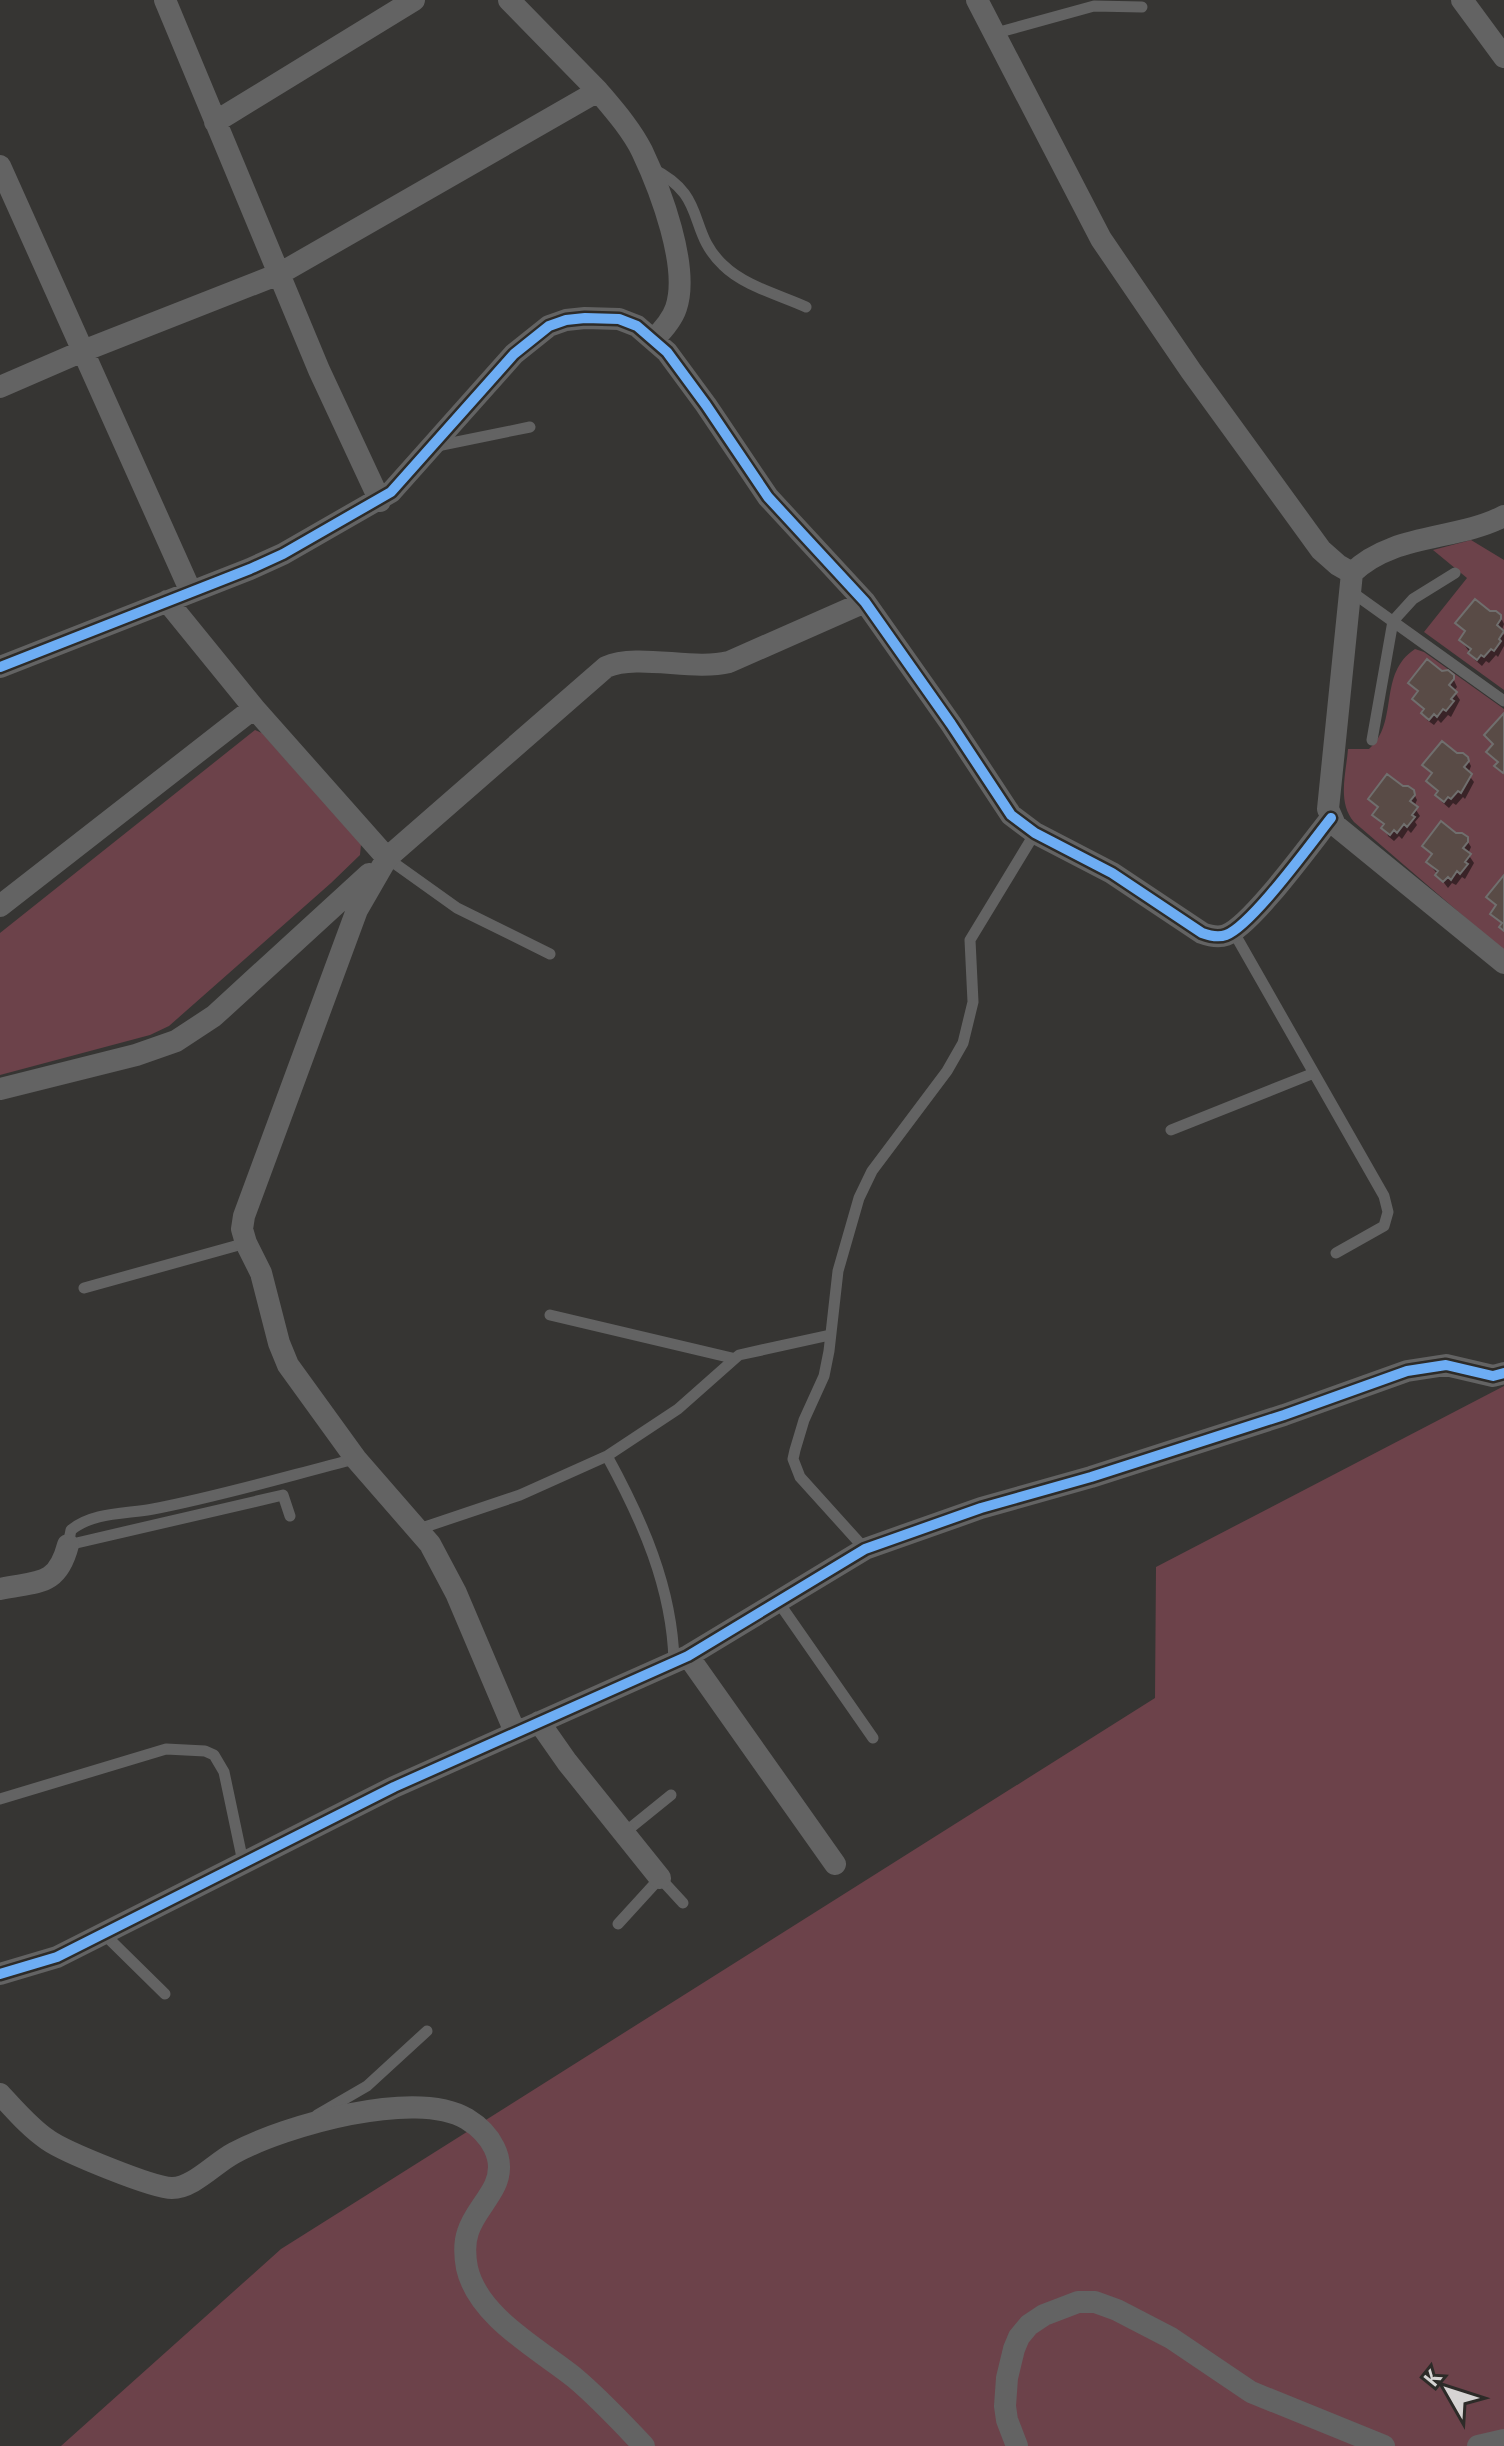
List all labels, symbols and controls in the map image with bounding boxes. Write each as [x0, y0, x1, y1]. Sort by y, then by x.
north arrow [1408, 2350, 1488, 2430]
text: K [1417, 2363, 1448, 2392]

